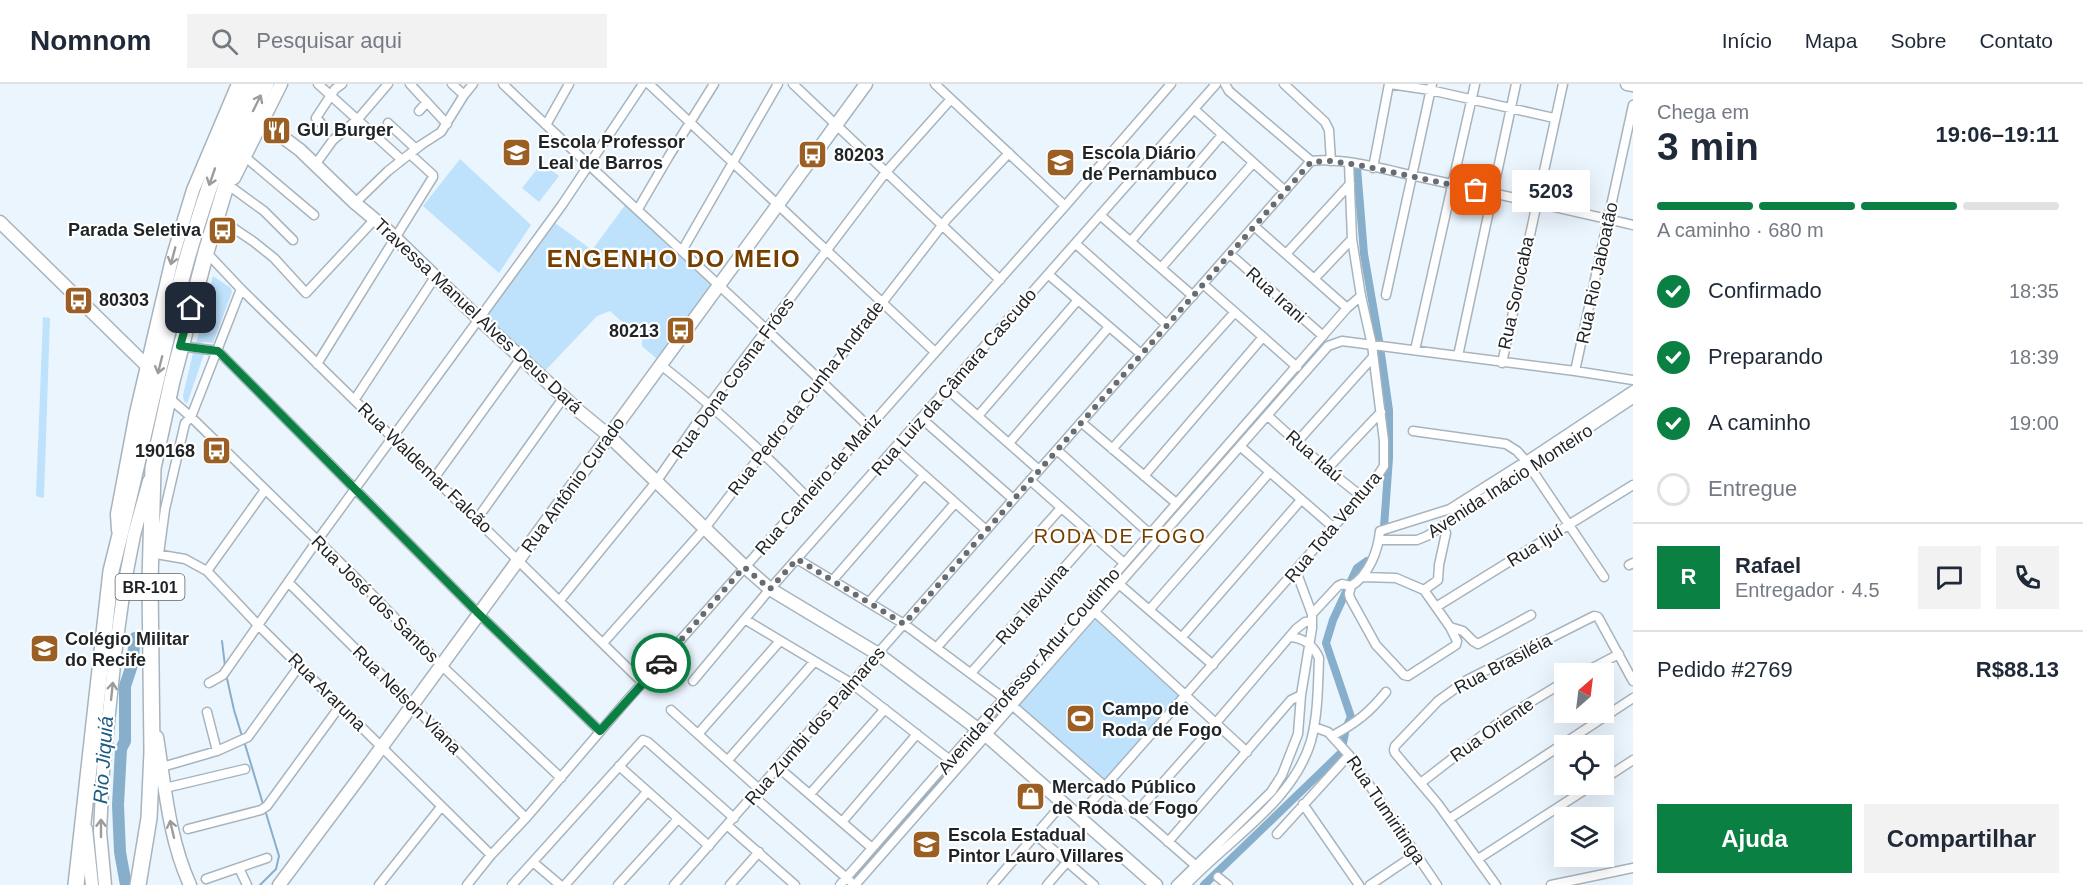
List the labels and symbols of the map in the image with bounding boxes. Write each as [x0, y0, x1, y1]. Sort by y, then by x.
one-way arrow [252, 94, 263, 112]
restaurant icon: GUI Burger [260, 114, 292, 146]
place label: GUI Burger [297, 120, 393, 140]
place label: Escola Professor Leal de Barros [538, 132, 685, 173]
school or university icon: Escola Professor Leal de Barros [501, 136, 533, 168]
bus stop icon: 80203 [797, 139, 829, 171]
place label: Escola Diário de Pernambuco [1082, 143, 1217, 184]
place label: 80203 [834, 145, 884, 165]
school or university icon: Escola Diário de Pernambuco [1045, 147, 1077, 179]
pin [1450, 164, 1501, 215]
one-way arrow [206, 167, 217, 186]
callout: 5203 [1512, 169, 1590, 211]
street label: Rua Rio Jaboatão [1572, 200, 1622, 346]
bus stop icon: Parada Seletiva [206, 214, 238, 246]
street label: Travessa Manuel Alves Deus Dará [370, 214, 587, 418]
place label: Parada Seletiva [68, 220, 202, 240]
street label: Rua Sorocaba [1494, 234, 1538, 351]
district label: ENGENHO DO MEIO [547, 245, 801, 272]
one-way arrow [166, 247, 178, 266]
street label: Rua Irani [1242, 263, 1310, 327]
pin [165, 282, 216, 333]
bus stop icon: 80303 [62, 284, 94, 316]
street label: Rua Luiz da Câmara Cascudo [867, 284, 1041, 480]
place label: 80303 [99, 290, 149, 310]
street label: Rua Dona Cosma Fróes [668, 294, 798, 462]
street label: Rua Pedro da Cunha Andrade [724, 297, 888, 499]
bus stop icon: 80213 [664, 315, 696, 347]
place label: 80213 [609, 321, 659, 341]
one-way arrow [154, 355, 166, 374]
street label: Rua Waldemar Falcão [354, 399, 496, 537]
street label: Rua Carneiro de Mariz [751, 409, 885, 559]
street label: Rua Antônio Curado [517, 414, 629, 556]
street label: Avenida Inácio Monteiro [1424, 420, 1596, 542]
street label: Rua Itaú [1282, 426, 1346, 486]
bus stop icon: 190168 [200, 435, 232, 467]
place label: 190168 [135, 441, 195, 461]
street label: Rua Tota Ventura [1281, 467, 1386, 587]
street label: Rua Ijuí [1503, 521, 1567, 571]
district label: RODA DE FOGO [1034, 525, 1206, 547]
street label: Rua José dos Santos [307, 531, 443, 667]
street label: Rua Ilexuina [992, 559, 1073, 648]
street label: Avenida Professor Artur Coutinho [934, 564, 1124, 778]
road number: BR-101 [116, 574, 184, 600]
place label: Colégio Militar do Recife [65, 629, 189, 670]
street label: Rua Brasiléia [1451, 630, 1556, 698]
school or university icon: Colégio Militar do Recife [28, 633, 60, 665]
courier [631, 633, 691, 693]
street label: Rua Nelson Viana [349, 642, 466, 759]
street label: Rua Zumbi dos Palmares [741, 643, 889, 809]
street label: Rua Araruna [284, 649, 370, 735]
north arrow [1554, 663, 1614, 723]
one-way arrow [107, 682, 118, 702]
street label: Rua Oriente [1447, 694, 1537, 766]
place label: Campo de Roda de Fogo [1102, 699, 1222, 740]
sports icon: Campo de Roda de Fogo [1065, 703, 1097, 735]
water label: Rio Jiquiá [89, 715, 117, 805]
street label: Rua Tumiritinga [1342, 752, 1430, 869]
place label: Mercado Público de Roda de Fogo [1052, 777, 1198, 818]
shop icon: Mercado Público de Roda de Fogo [1015, 781, 1047, 813]
one-way arrow [95, 818, 107, 838]
one-way arrow [166, 820, 178, 839]
place label: Escola Estadual Pintor Lauro Villares [948, 825, 1124, 866]
school or university icon: Escola Estadual Pintor Lauro Villares [911, 829, 943, 861]

